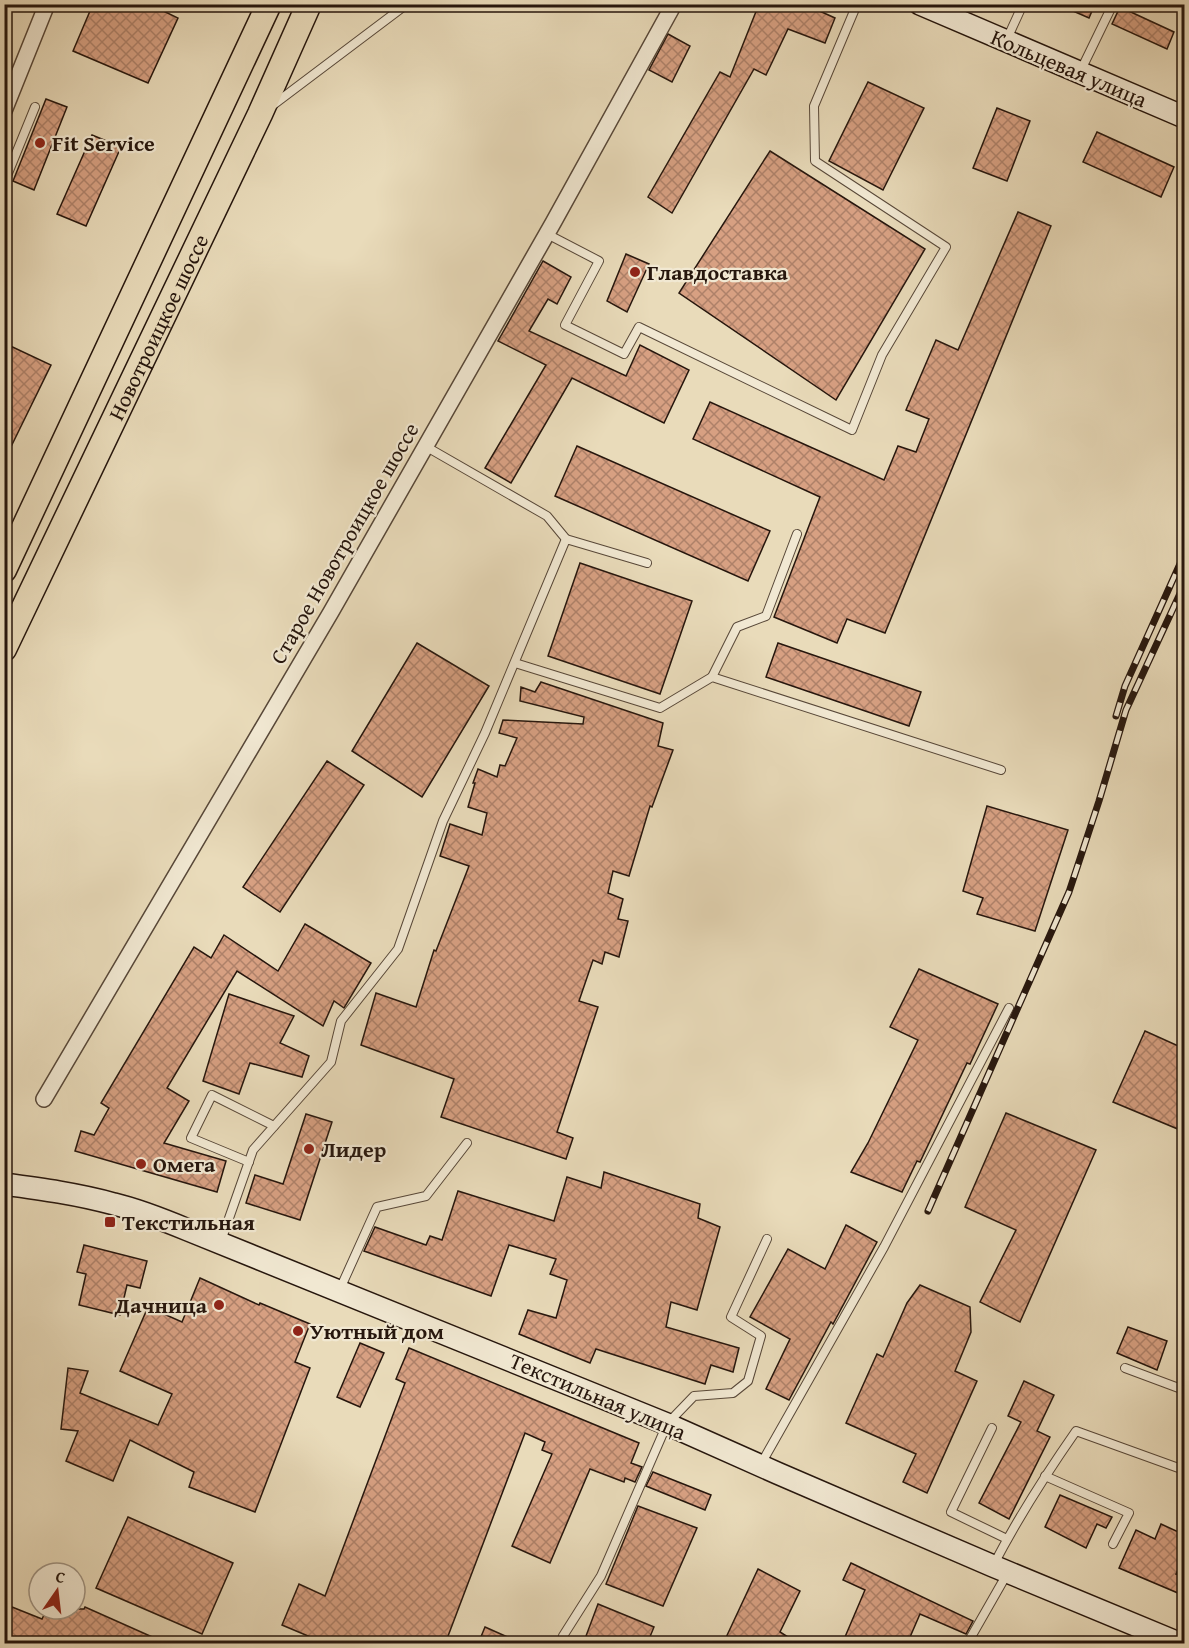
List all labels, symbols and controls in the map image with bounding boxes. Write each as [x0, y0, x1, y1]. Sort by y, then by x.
street label: Кольцевая улица [986, 21, 1152, 115]
place label: Fit Service [52, 127, 155, 159]
marker: Fit Service [33, 136, 47, 150]
street label: Новотроицкое шоссе [100, 229, 216, 425]
place label: Главдоставка [647, 256, 789, 288]
marker: Главдоставка [628, 265, 642, 279]
street label: Старое Новотроицкое шоссе [262, 416, 426, 670]
place label: Лидер [321, 1133, 386, 1165]
marker: Лидер [302, 1142, 316, 1156]
place label: Омега [153, 1148, 216, 1180]
marker: Омега [134, 1157, 148, 1171]
place label: Текстильная [122, 1206, 255, 1238]
marker: Текстильная [103, 1215, 117, 1229]
place label: Дачница [114, 1289, 208, 1321]
marker: Дачница [212, 1298, 226, 1312]
place label: Уютный дом [310, 1315, 444, 1347]
marker: Уютный дом [291, 1324, 305, 1338]
street label: Текстильная улица [505, 1344, 692, 1448]
north arrow [27, 1561, 87, 1621]
text: С [53, 1564, 68, 1589]

